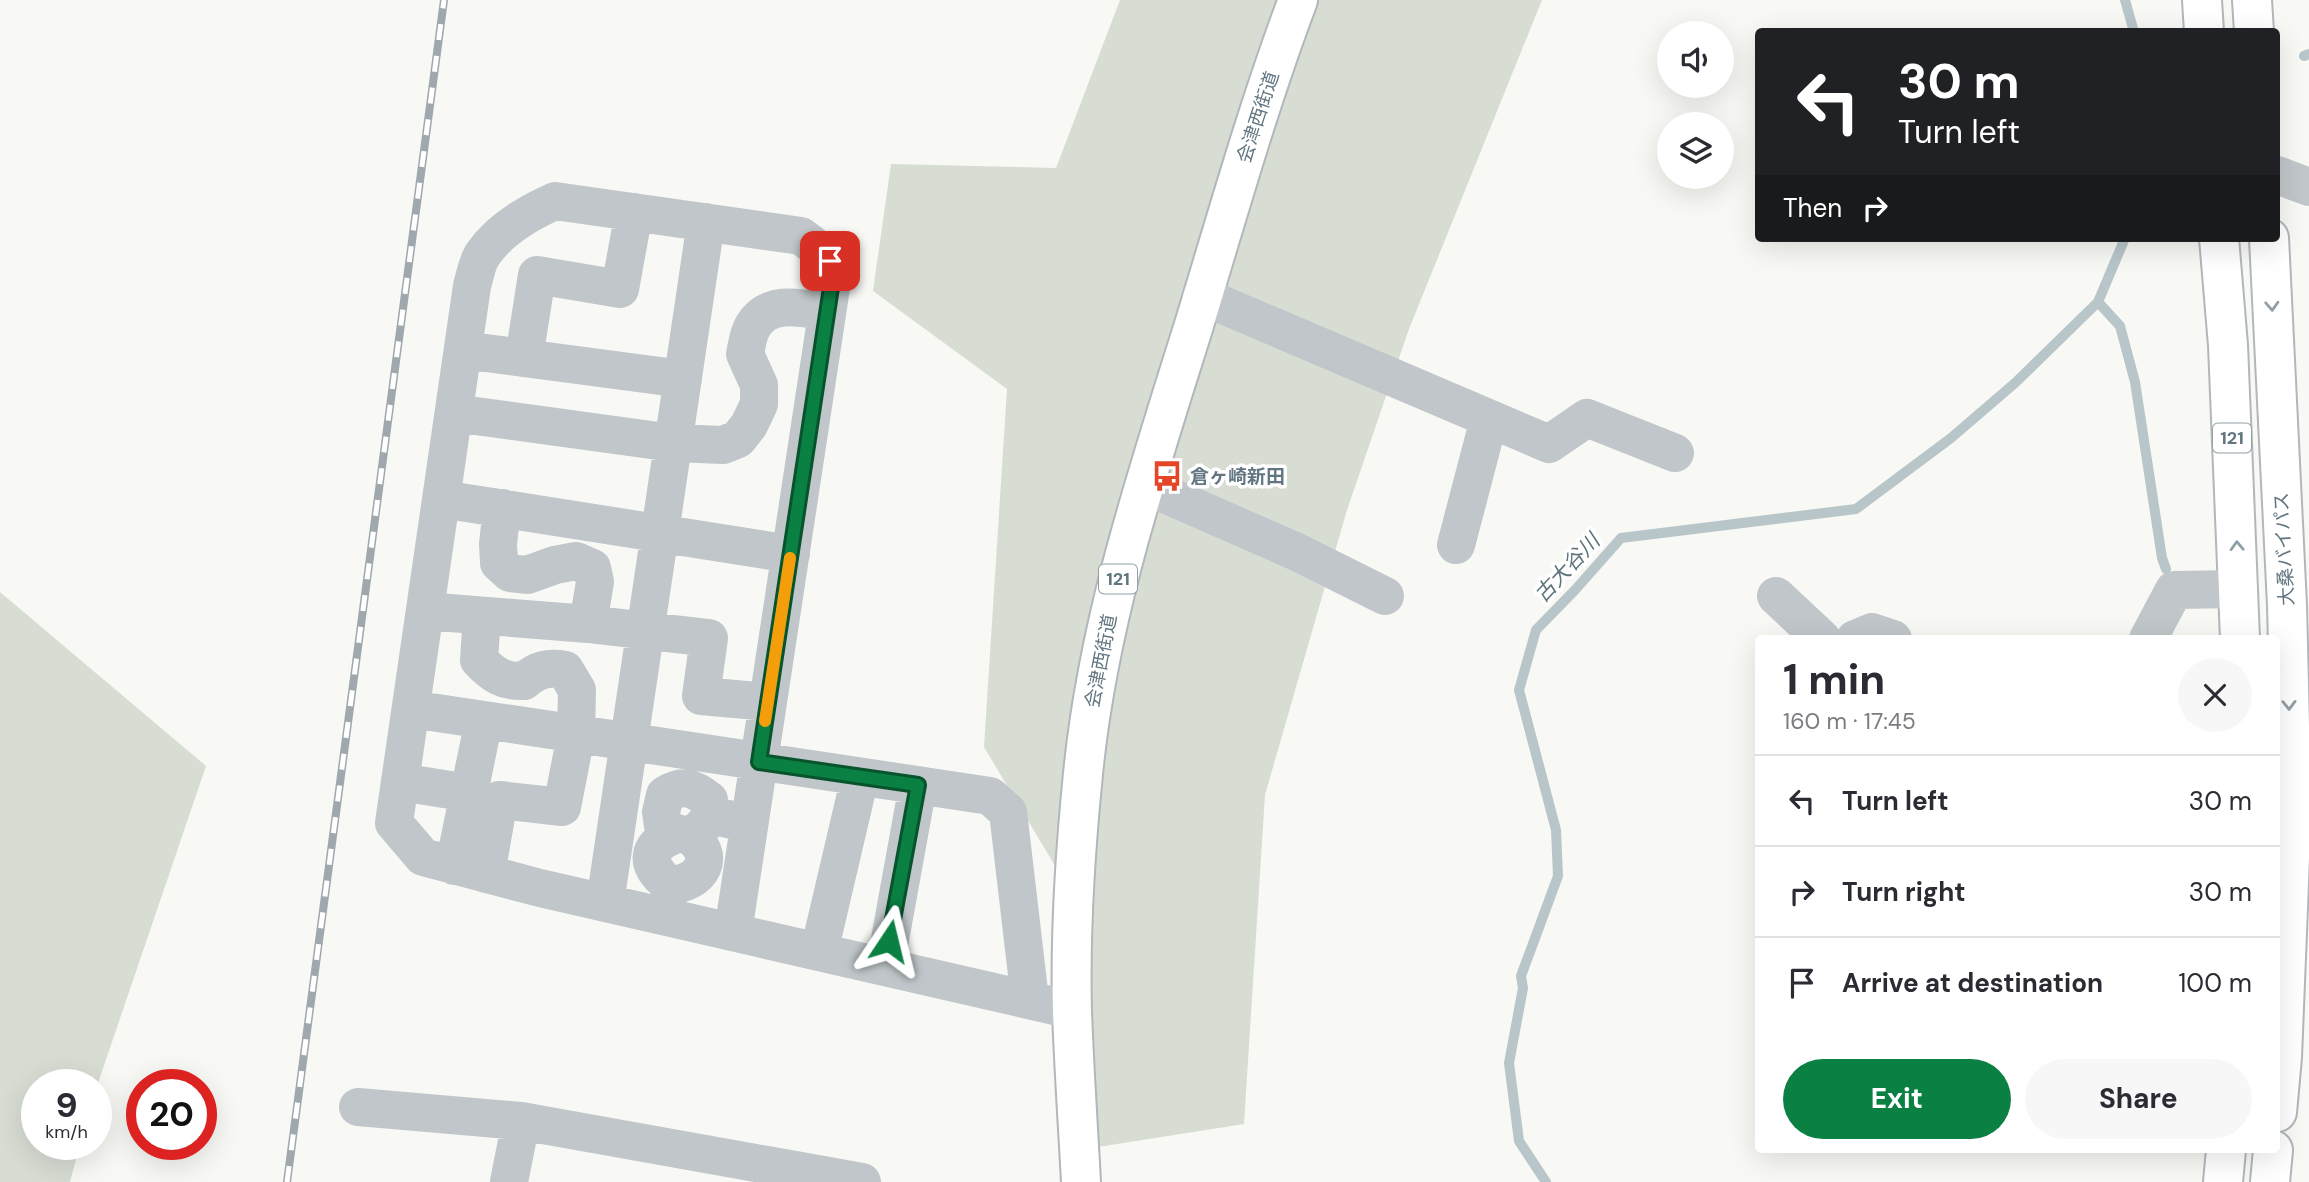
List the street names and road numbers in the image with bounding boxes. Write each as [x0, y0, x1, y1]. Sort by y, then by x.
street label: 会津西街道 [1231, 68, 1285, 166]
road number: 121 [2213, 424, 2251, 452]
street label: 大桑バイパス [2269, 492, 2299, 606]
road number: 121 [1099, 564, 1137, 594]
street label: 会津西街道 [1080, 612, 1122, 710]

